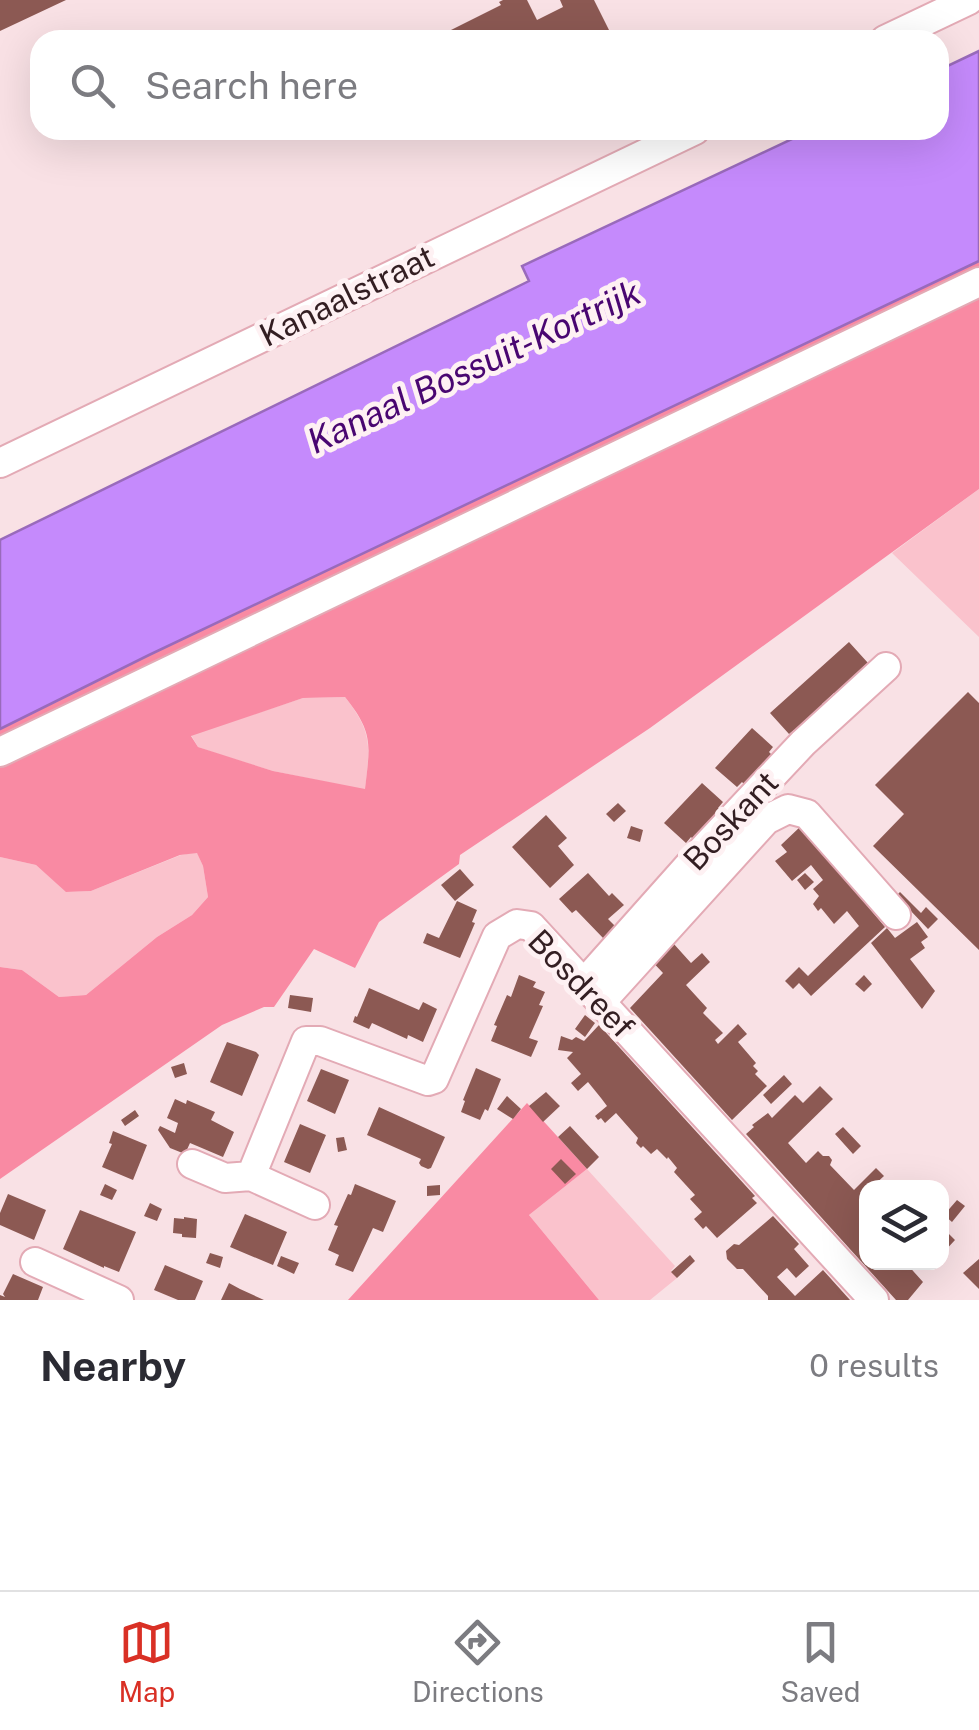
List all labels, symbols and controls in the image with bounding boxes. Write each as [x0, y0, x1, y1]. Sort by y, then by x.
search box [30, 30, 949, 140]
icon: search [65, 58, 120, 113]
text: Search here [145, 63, 358, 108]
street label: Kanaalstraat [253, 237, 440, 354]
water label: Kanaal Bossuit-Kortrijk [301, 271, 647, 462]
street label: Boskant [676, 764, 785, 878]
street label: Bosdreef [521, 922, 642, 1045]
map controls [859, 1180, 949, 1270]
button: layers [859, 1180, 949, 1270]
text: Nearby [40, 1341, 186, 1390]
text: 0 results [809, 1347, 939, 1384]
tab: Map [118, 1615, 175, 1708]
tab: Directions [412, 1615, 544, 1708]
tab: Saved [780, 1615, 861, 1708]

